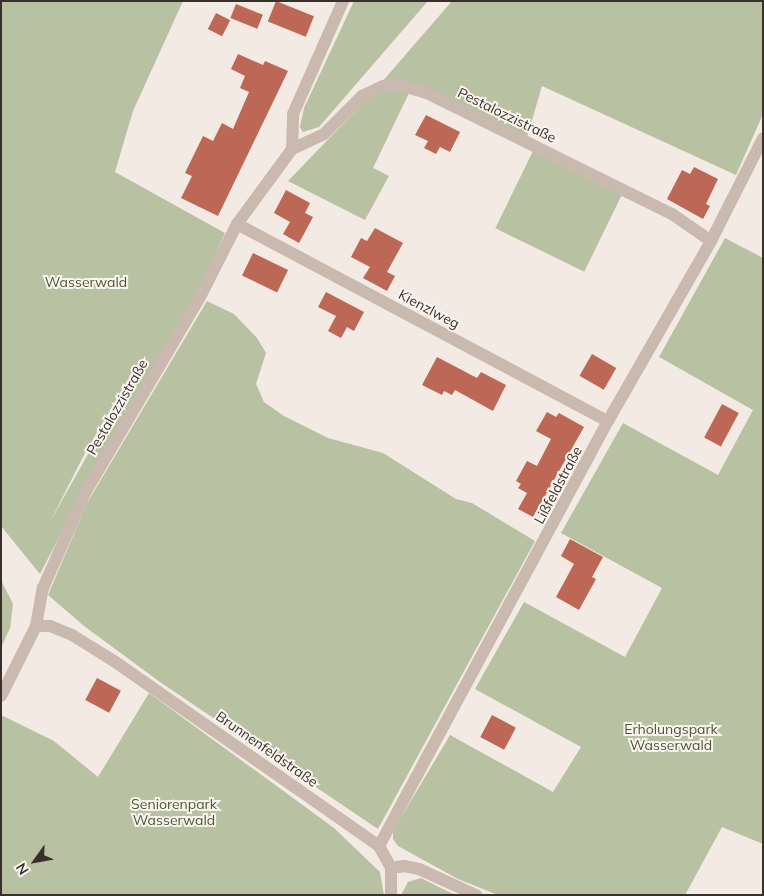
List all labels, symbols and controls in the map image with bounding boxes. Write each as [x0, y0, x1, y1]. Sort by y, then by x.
street label: Pestalozzistraße [455, 84, 559, 146]
park label: Wasserwald [45, 274, 127, 290]
street label: Kienzlweg [396, 286, 462, 332]
street label: Pestalozzistraße [83, 356, 151, 458]
street label: Lißfeldstraße [531, 443, 585, 527]
street label: Brunnenfeldstraße [213, 708, 321, 790]
park label: Erholungspark Wasserwald [624, 721, 718, 754]
park label: Seniorenpark Wasserwald [131, 796, 217, 829]
north arrow [10, 836, 60, 886]
text: N [12, 860, 33, 878]

